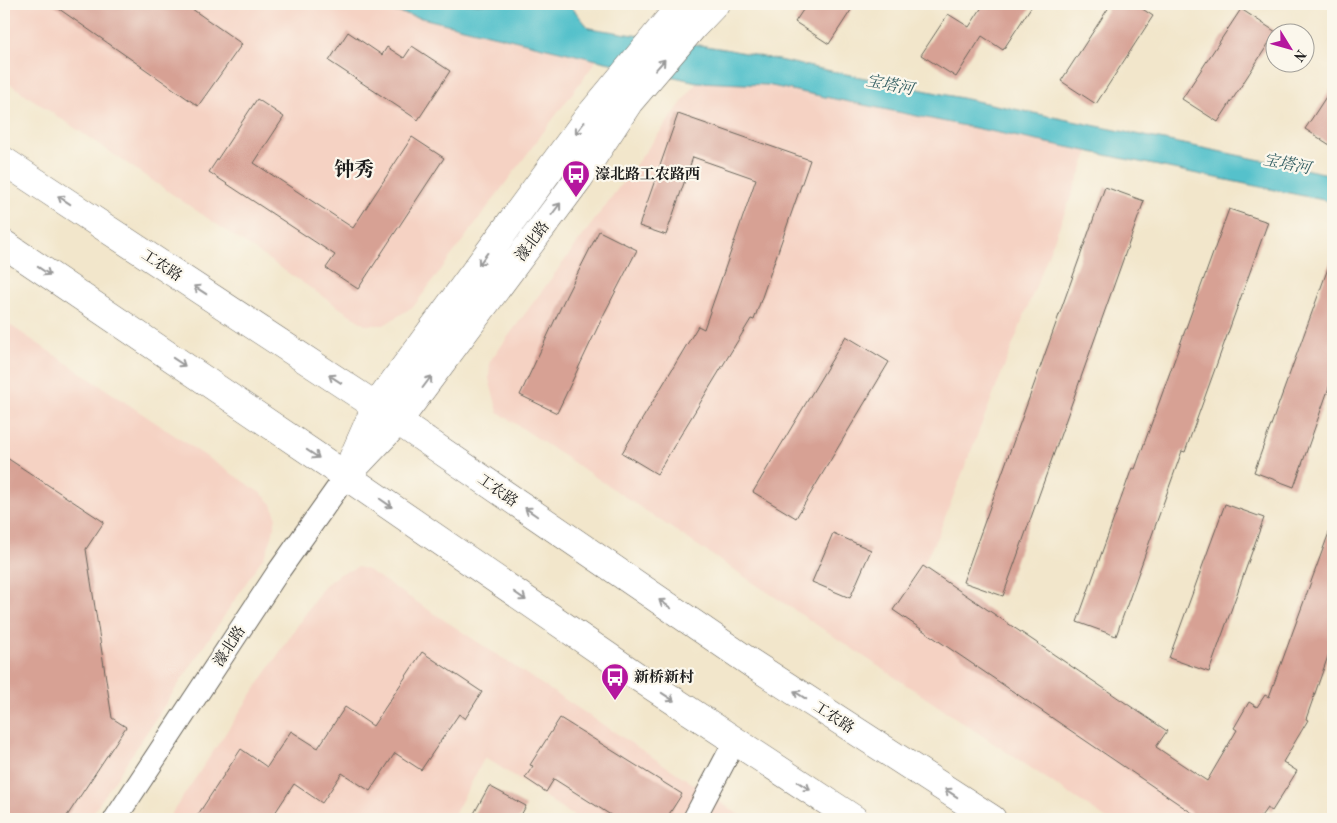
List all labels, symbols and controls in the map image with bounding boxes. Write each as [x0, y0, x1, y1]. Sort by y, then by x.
north arrow [1264, 22, 1314, 72]
text: N [1291, 47, 1308, 64]
one-way arrow [655, 59, 666, 72]
water label: 宝塔河 [865, 72, 918, 99]
one-way arrow [575, 121, 585, 135]
water label: 宝塔河 [1262, 151, 1315, 178]
district label: 钟秀 [334, 159, 374, 181]
bus stop icon: 濠北路工农路西 [561, 159, 591, 198]
place label: 濠北路工农路西 [595, 165, 700, 183]
one-way arrow [57, 195, 71, 205]
one-way arrow [550, 203, 561, 216]
street label: 濠北路 [512, 218, 553, 264]
street label: 工农路 [138, 246, 185, 285]
one-way arrow [478, 252, 488, 266]
one-way arrow [37, 266, 51, 276]
one-way arrow [193, 284, 207, 294]
one-way arrow [171, 358, 185, 368]
one-way arrow [329, 374, 343, 384]
one-way arrow [422, 375, 432, 389]
one-way arrow [306, 449, 320, 459]
street label: 工农路 [474, 471, 521, 510]
one-way arrow [379, 498, 393, 509]
one-way arrow [524, 507, 538, 517]
one-way arrow [512, 591, 526, 601]
one-way arrow [658, 599, 672, 610]
street label: 濠北路 [210, 623, 249, 670]
bus stop icon: 新桥新村 [600, 662, 630, 701]
place label: 新桥新村 [634, 669, 694, 686]
one-way arrow [793, 690, 807, 700]
one-way arrow [661, 692, 675, 702]
street label: 工农路 [810, 698, 857, 737]
one-way arrow [797, 781, 811, 792]
one-way arrow [945, 788, 959, 798]

